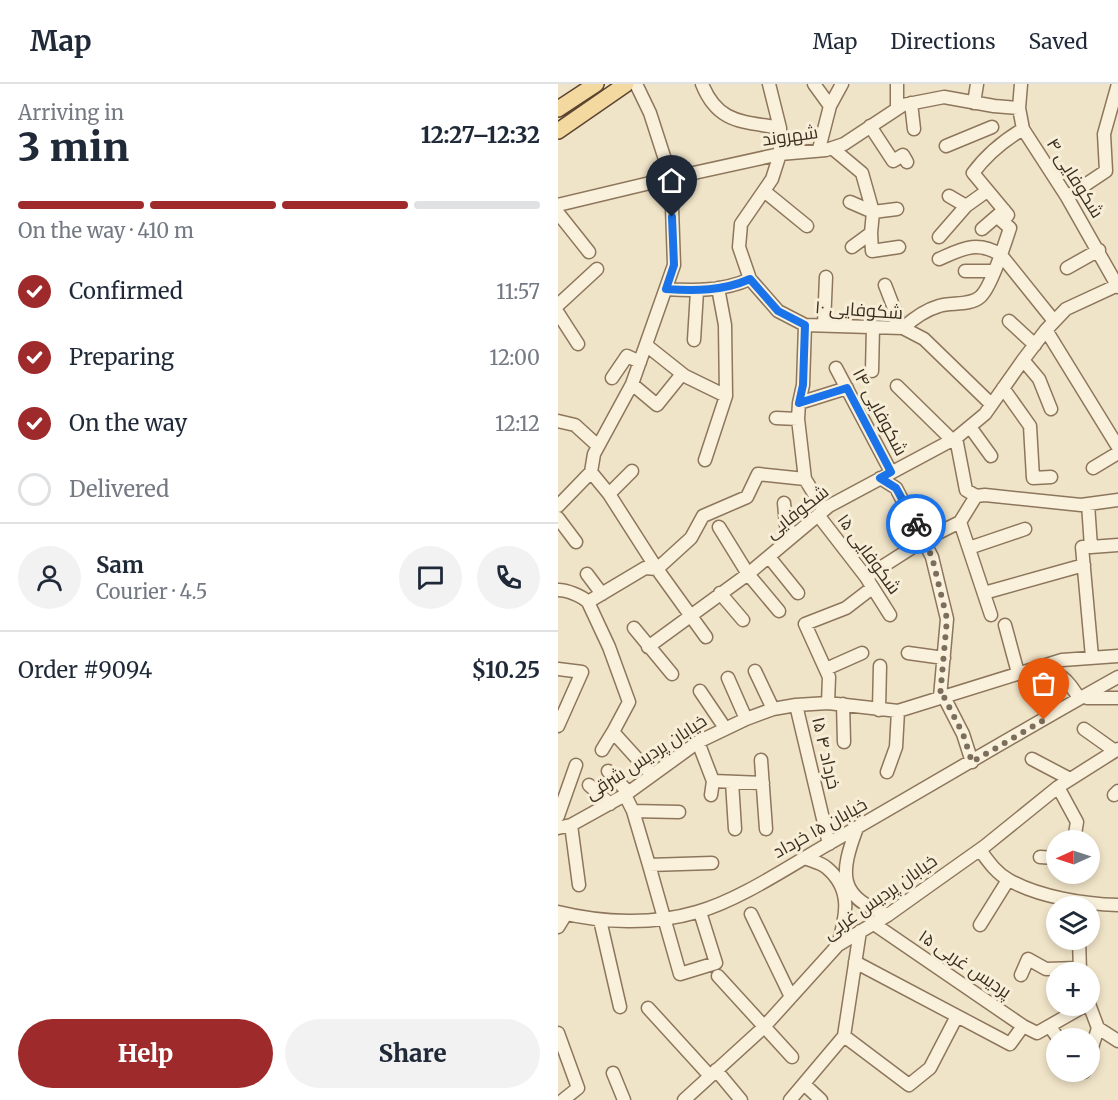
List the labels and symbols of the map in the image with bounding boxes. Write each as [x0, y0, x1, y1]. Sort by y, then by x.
street label: شهروند [760, 120, 819, 151]
street label: شکوفایی ۴ [1042, 133, 1109, 222]
pin [646, 155, 697, 217]
street label: شکوفایی ۱۰ [814, 295, 904, 324]
street label: شکوفایی ۱۴ [848, 364, 913, 459]
street label: شکوفایی [760, 480, 833, 543]
courier [886, 494, 946, 554]
street label: شکوفایی ۱۵ [833, 509, 906, 598]
pin [1018, 658, 1069, 720]
street label: خیابان پردیس شرقی [580, 709, 712, 805]
street label: ۱۵ خرداد ۴ [807, 714, 846, 791]
street label: خیابان ۱۵ خرداد [769, 792, 871, 863]
north arrow [1046, 830, 1100, 884]
street label: خیابان پردیس غربی [818, 849, 942, 945]
street label: پردیس غربی ۱۵ [914, 924, 1016, 1004]

